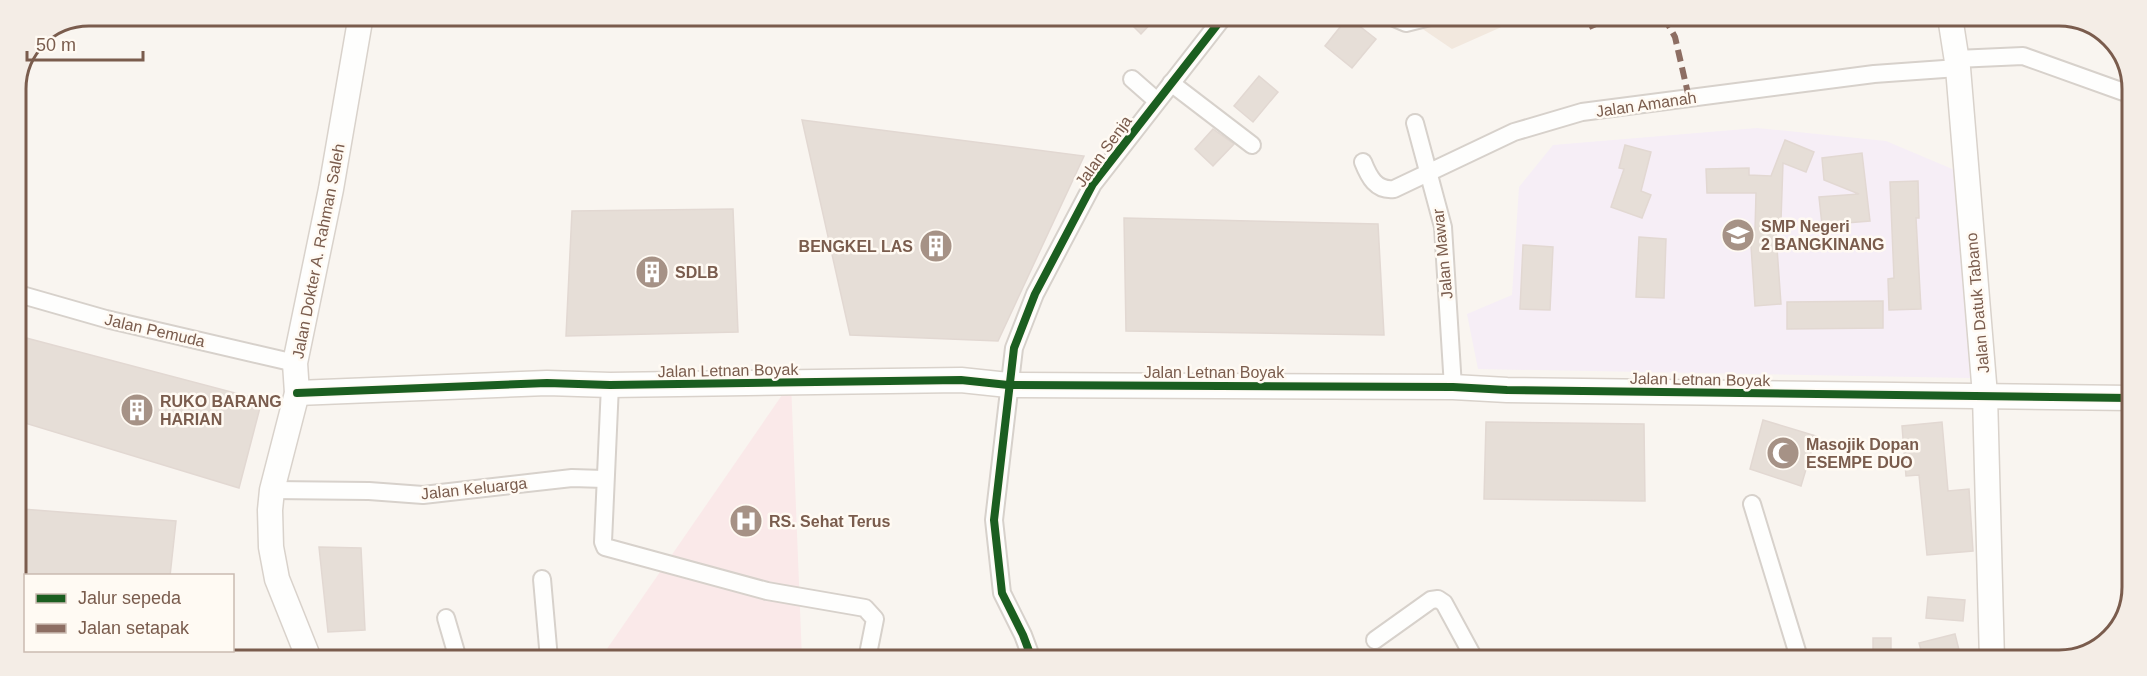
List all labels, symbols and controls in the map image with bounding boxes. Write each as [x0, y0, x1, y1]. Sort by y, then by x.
scale bar [27, 24, 142, 62]
text: 50 m [36, 35, 76, 55]
street label: Jalan Amanah [1595, 89, 1697, 120]
street label: Jalan Senja [1072, 112, 1135, 190]
street label: Jalan Dokter A. Rahman Saleh [289, 142, 348, 360]
street label: Jalan Mawar [1429, 207, 1456, 300]
school or university icon: SMP Negeri 2 BANGKINANG [1720, 217, 1756, 253]
place label: SMP Negeri 2 BANGKINANG [1761, 218, 1885, 253]
building icon: BENGKEL LAS [918, 228, 954, 264]
street label: Jalan Datuk Tabano [1963, 232, 1992, 374]
place label: BENGKEL LAS [799, 238, 913, 255]
building icon: SDLB [634, 254, 670, 290]
place label: SDLB [675, 264, 719, 281]
street label: Jalan Pemuda [103, 311, 207, 350]
street label: Jalan Letnan Boyak [658, 361, 799, 380]
street label: Jalan Letnan Boyak [1144, 364, 1285, 381]
street label: Jalan Letnan Boyak [1630, 370, 1771, 389]
building icon: RUKO BARANG HARIAN [119, 392, 155, 428]
place label: RUKO BARANG HARIAN [160, 393, 282, 428]
mosque icon: Masojik Dopan ESEMPE DUO [1765, 435, 1801, 471]
place label: Masojik Dopan ESEMPE DUO [1806, 436, 1919, 471]
street label: Jalan Keluarga [420, 474, 528, 503]
hospital icon: RS. Sehat Terus [728, 503, 764, 539]
place label: RS. Sehat Terus [769, 513, 891, 530]
legend [24, 574, 234, 652]
text: Jalur sepeda [78, 588, 182, 608]
text: Jalan setapak [78, 618, 190, 638]

